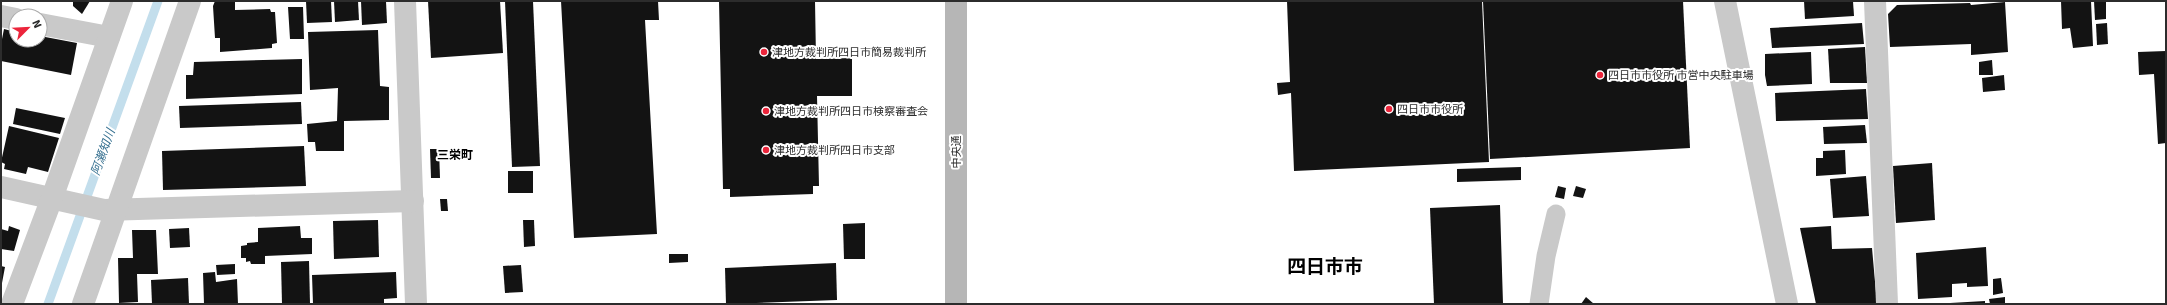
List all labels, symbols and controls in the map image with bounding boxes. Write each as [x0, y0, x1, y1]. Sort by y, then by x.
north arrow [8, 8, 48, 48]
text: N [29, 18, 44, 30]
place label: 津地方裁判所四日市簡易裁判所 [772, 46, 927, 59]
marker: 津地方裁判所四日市簡易裁判所 [759, 47, 769, 57]
place label: 四日市市役所 市営中央駐車場 [1608, 69, 1753, 82]
marker: 四日市市役所 市営中央駐車場 [1595, 70, 1605, 80]
place label: 四日市市役所 [1397, 103, 1464, 116]
marker: 四日市市役所 [1384, 104, 1394, 114]
place label: 津地方裁判所四日市検察審査会 [774, 105, 928, 118]
marker: 津地方裁判所四日市検察審査会 [761, 106, 771, 116]
water label: 阿瀬知川 [88, 125, 119, 177]
street label: 中央通 [950, 136, 963, 169]
place label: 津地方裁判所四日市支部 [774, 144, 895, 157]
marker: 津地方裁判所四日市支部 [761, 145, 771, 155]
district label: 三栄町 [437, 148, 473, 163]
district label: 四日市市 [1287, 255, 1363, 279]

